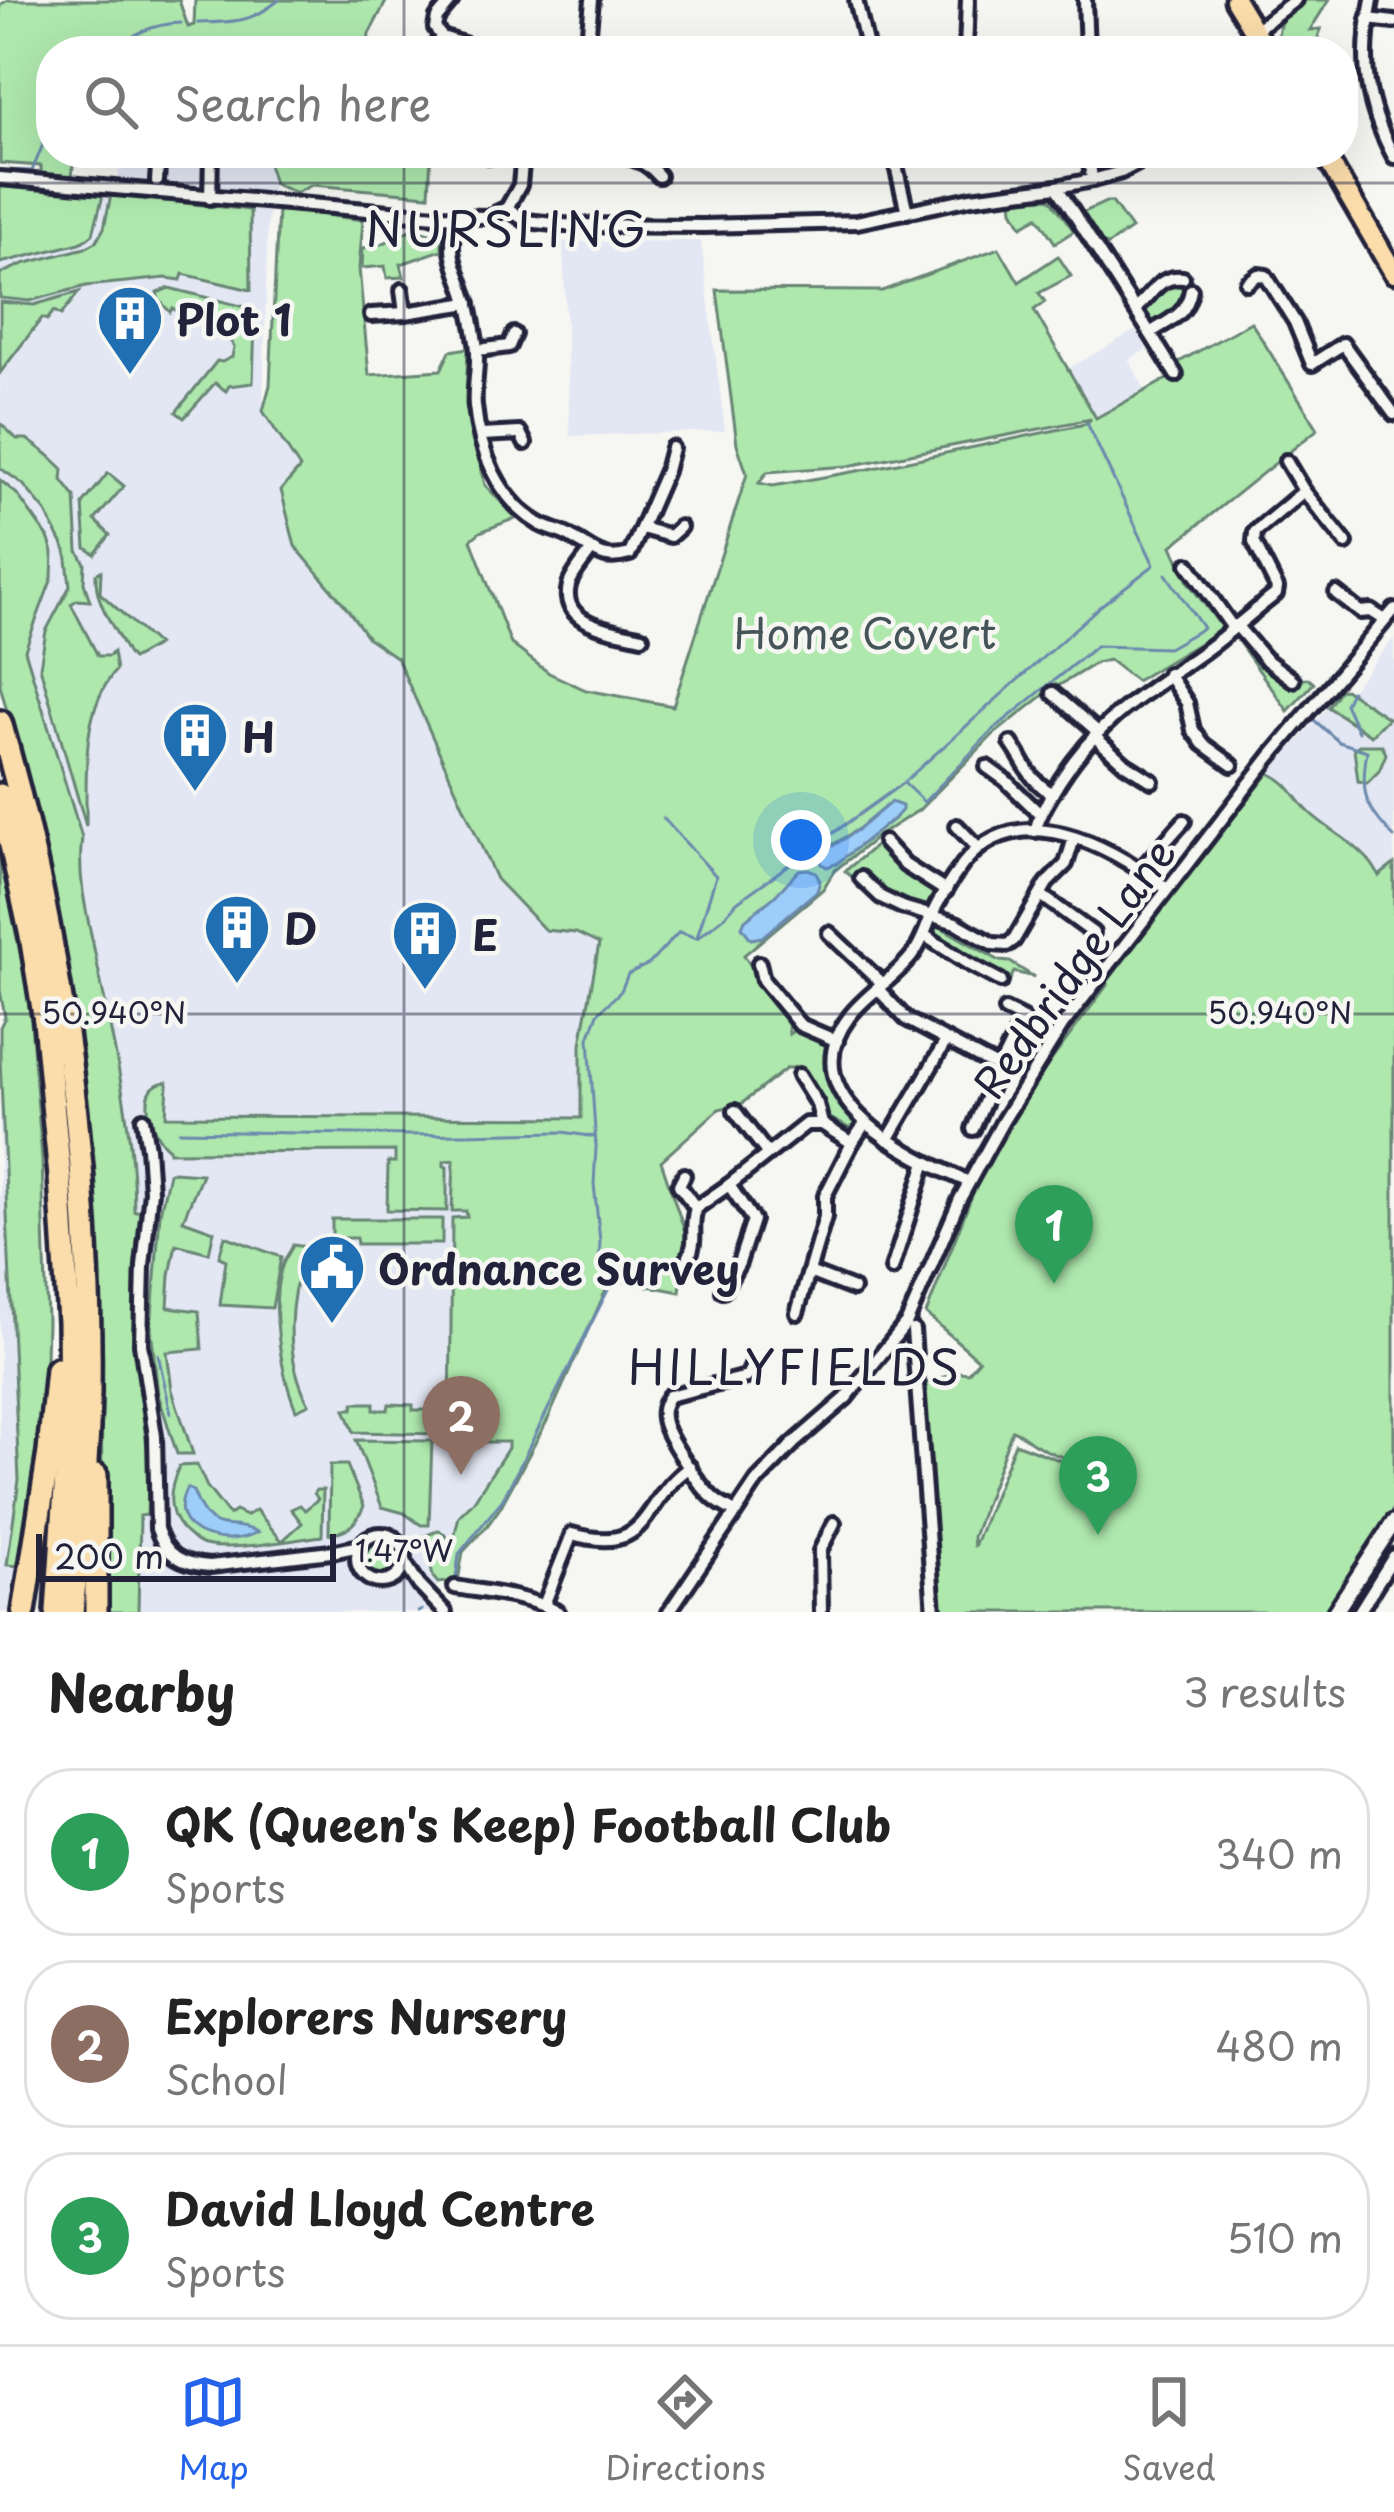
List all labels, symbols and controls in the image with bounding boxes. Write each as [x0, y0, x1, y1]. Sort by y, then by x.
search box [36, 36, 1358, 168]
text: Search here [174, 68, 431, 136]
icon: search [78, 69, 144, 135]
district label: NURSLING [365, 191, 649, 263]
building icon: Plot 1 [95, 283, 165, 377]
place label: Plot 1 [176, 287, 291, 350]
park label: Home Covert [734, 600, 996, 663]
building icon: H [160, 700, 230, 794]
place label: H [242, 704, 275, 767]
your location [771, 810, 831, 870]
street label: Redbridge Lane [957, 823, 1189, 1111]
building icon: D [202, 892, 272, 986]
place label: D [284, 896, 317, 959]
building icon: E [390, 898, 460, 992]
place label: E [472, 902, 498, 965]
text: 50.940°N [42, 989, 186, 1034]
text: 50.940°N [1208, 989, 1352, 1034]
pin: 1 [1015, 1185, 1093, 1284]
public building icon: Ordnance Survey [297, 1232, 367, 1326]
place label: Ordnance Survey [378, 1236, 740, 1299]
district label: HILLYFIELDS [628, 1329, 962, 1401]
pin: 2 [422, 1376, 500, 1475]
pin: 3 [1059, 1436, 1137, 1535]
text: 1.47°W [355, 1527, 453, 1572]
scale bar [36, 1528, 336, 1581]
text: 200 m [54, 1530, 164, 1580]
text: Nearby [48, 1652, 235, 1729]
text: 3 results [1183, 1661, 1346, 1720]
text: QK (Queen's Keep) Football Club [165, 1789, 891, 1857]
text: 1 [81, 1823, 99, 1882]
text: 340 m [1215, 1823, 1343, 1882]
text: Sports [165, 1857, 285, 1916]
text: Explorers Nursery [165, 1981, 567, 2049]
text: 2 [76, 2015, 104, 2074]
text: 480 m [1216, 2015, 1343, 2074]
text: School [165, 2049, 288, 2108]
text: David Lloyd Centre [165, 2173, 595, 2241]
text: 3 [77, 2207, 103, 2266]
text: 510 m [1226, 2207, 1343, 2266]
text: Sports [165, 2241, 285, 2300]
tab: Map [178, 2369, 249, 2491]
tab: Directions [605, 2369, 766, 2491]
tab: Saved [1122, 2369, 1216, 2491]

